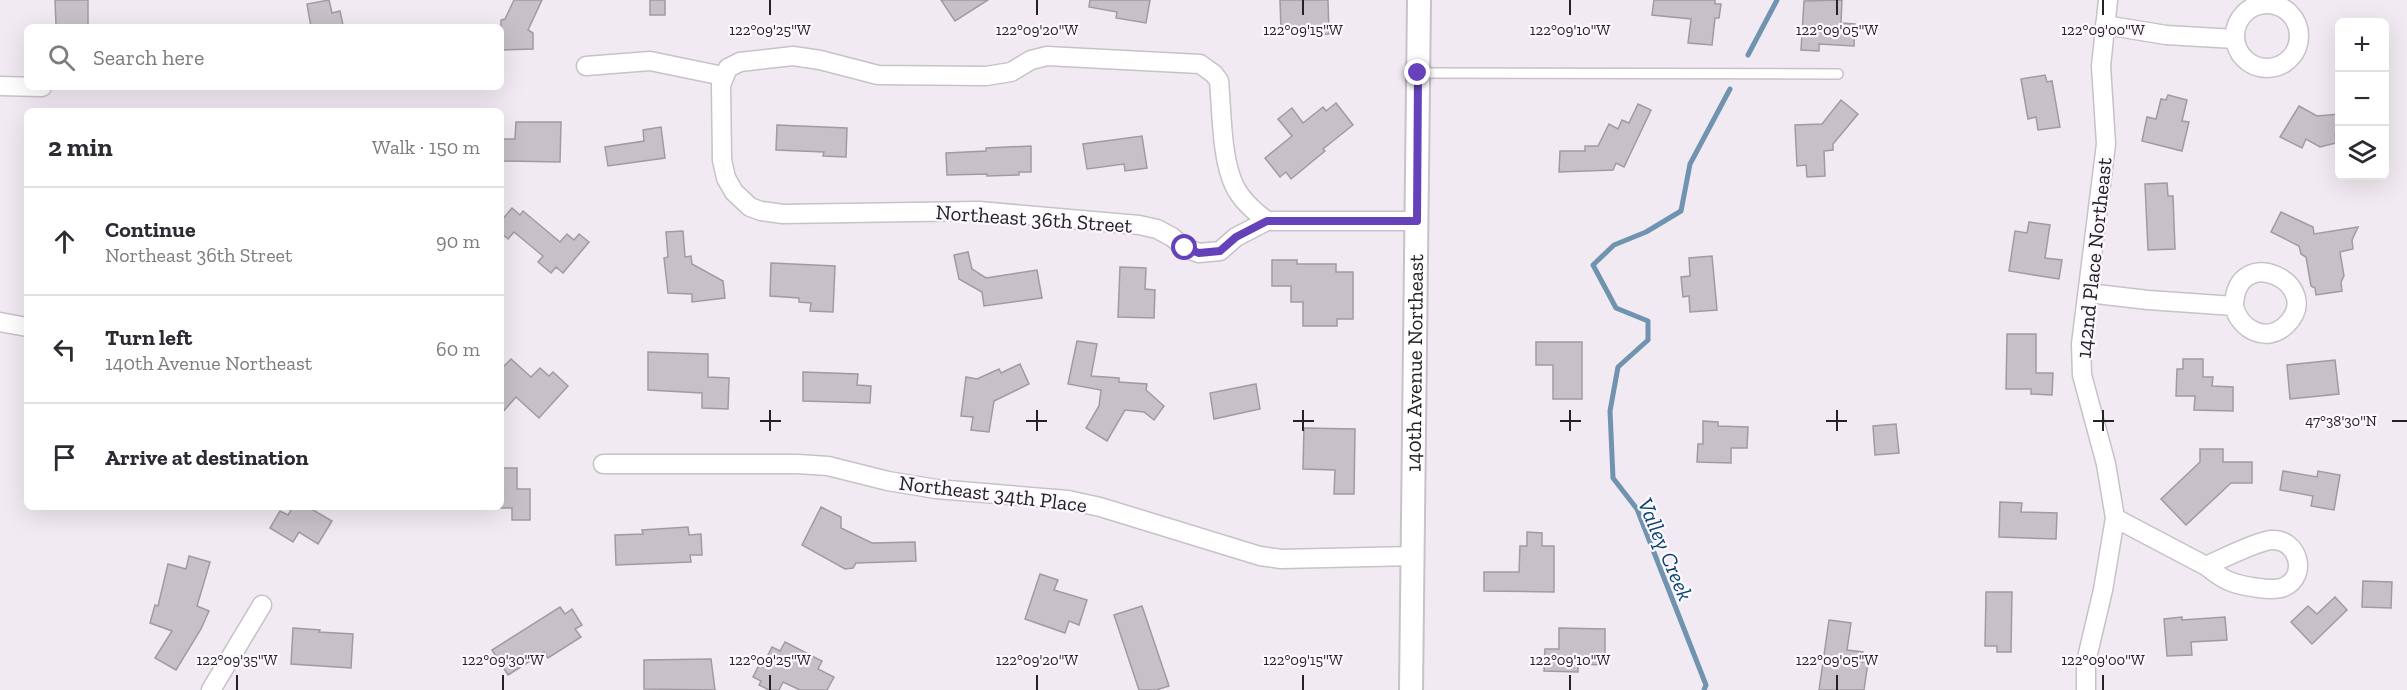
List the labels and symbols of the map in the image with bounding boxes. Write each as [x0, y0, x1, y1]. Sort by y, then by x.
text: 122°09'25"W [729, 21, 811, 39]
text: 122°09'20"W [996, 21, 1078, 39]
text: 122°09'15"W [1263, 21, 1343, 39]
text: 122°09'10"W [1530, 21, 1610, 39]
text: 122°09'05"W [1796, 21, 1878, 39]
text: 122°09'00"W [2061, 21, 2145, 39]
route end [1404, 59, 1430, 85]
street label: 142nd Place Northeast [2071, 156, 2117, 360]
street label: Northeast 36th Street [935, 199, 1133, 238]
route start [1171, 234, 1197, 260]
street label: 140th Avenue Northeast [1401, 254, 1428, 472]
text: 47°38'30"N [2305, 412, 2377, 430]
street label: Northeast 34th Place [898, 470, 1089, 517]
water label: Valley Creek [1632, 494, 1699, 605]
text: 122°09'35"W [196, 651, 278, 669]
text: 122°09'30"W [462, 651, 544, 669]
text: 122°09'25"W [729, 651, 811, 669]
text: 122°09'20"W [996, 651, 1078, 669]
text: 122°09'15"W [1263, 651, 1343, 669]
text: 122°09'10"W [1530, 651, 1610, 669]
text: 122°09'05"W [1796, 651, 1878, 669]
text: 122°09'00"W [2061, 651, 2145, 669]

